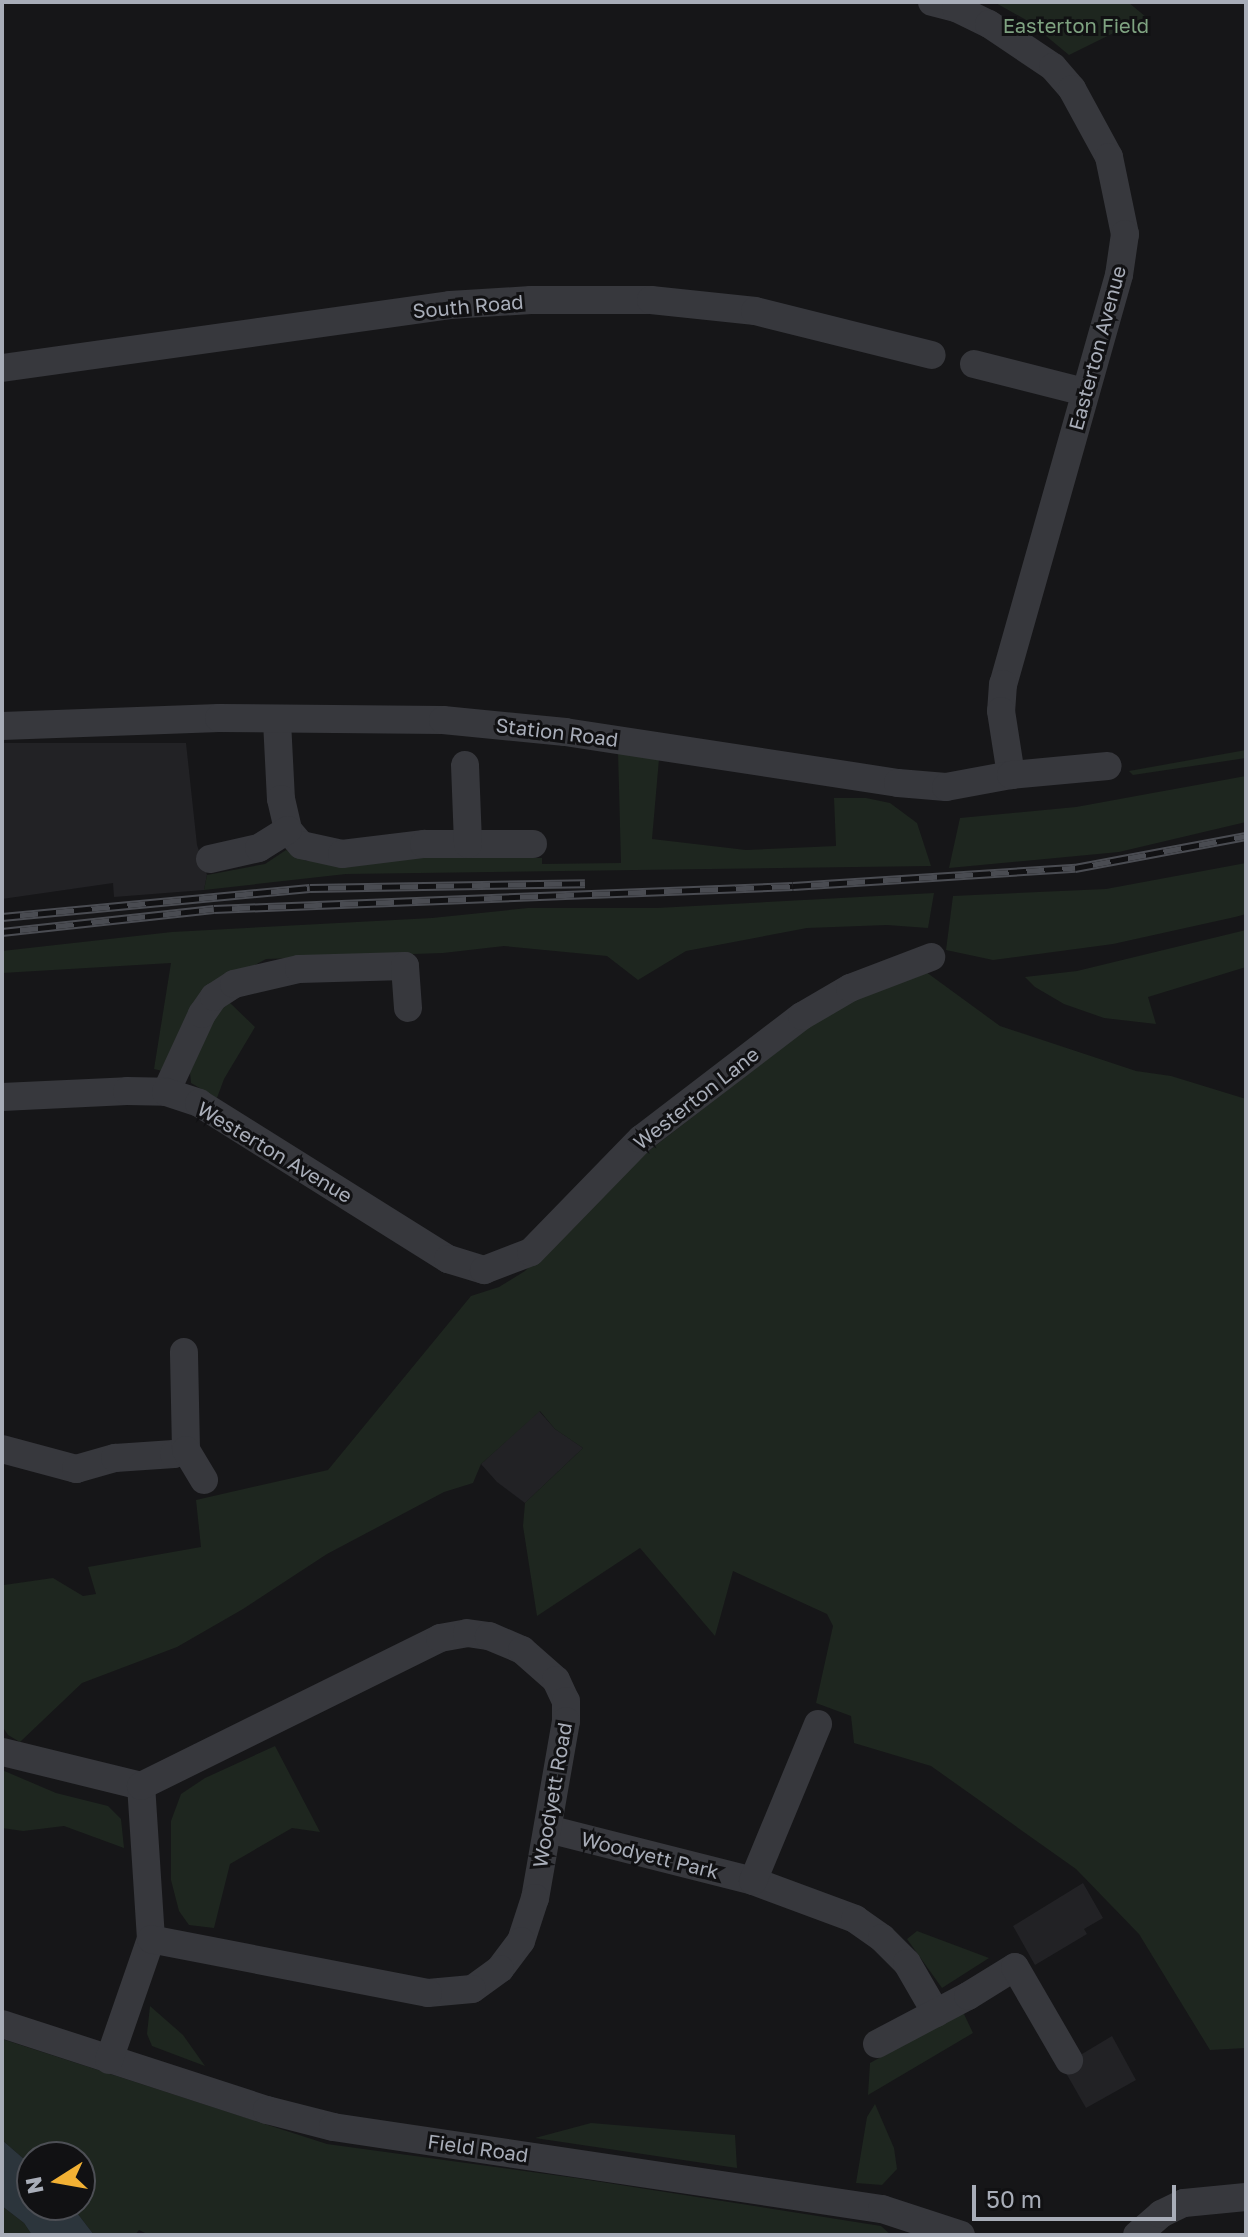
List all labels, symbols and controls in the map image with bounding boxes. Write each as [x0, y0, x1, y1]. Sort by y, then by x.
park label: Easterton Field [1003, 13, 1149, 37]
street label: Easterton Avenue [1063, 263, 1131, 433]
street label: South Road [412, 289, 524, 323]
street label: Station Road [494, 713, 620, 751]
street label: Westerton Lane [629, 1042, 763, 1154]
street label: Westerton Avenue [193, 1096, 357, 1208]
street label: Woodyett Road [527, 1721, 577, 1869]
street label: Woodyett Park [579, 1826, 721, 1884]
street label: Field Road [426, 2129, 530, 2167]
north arrow [16, 2141, 96, 2221]
scale bar [976, 2169, 1180, 2219]
text: N [19, 2175, 49, 2196]
text: 50 m [986, 2184, 1042, 2213]

